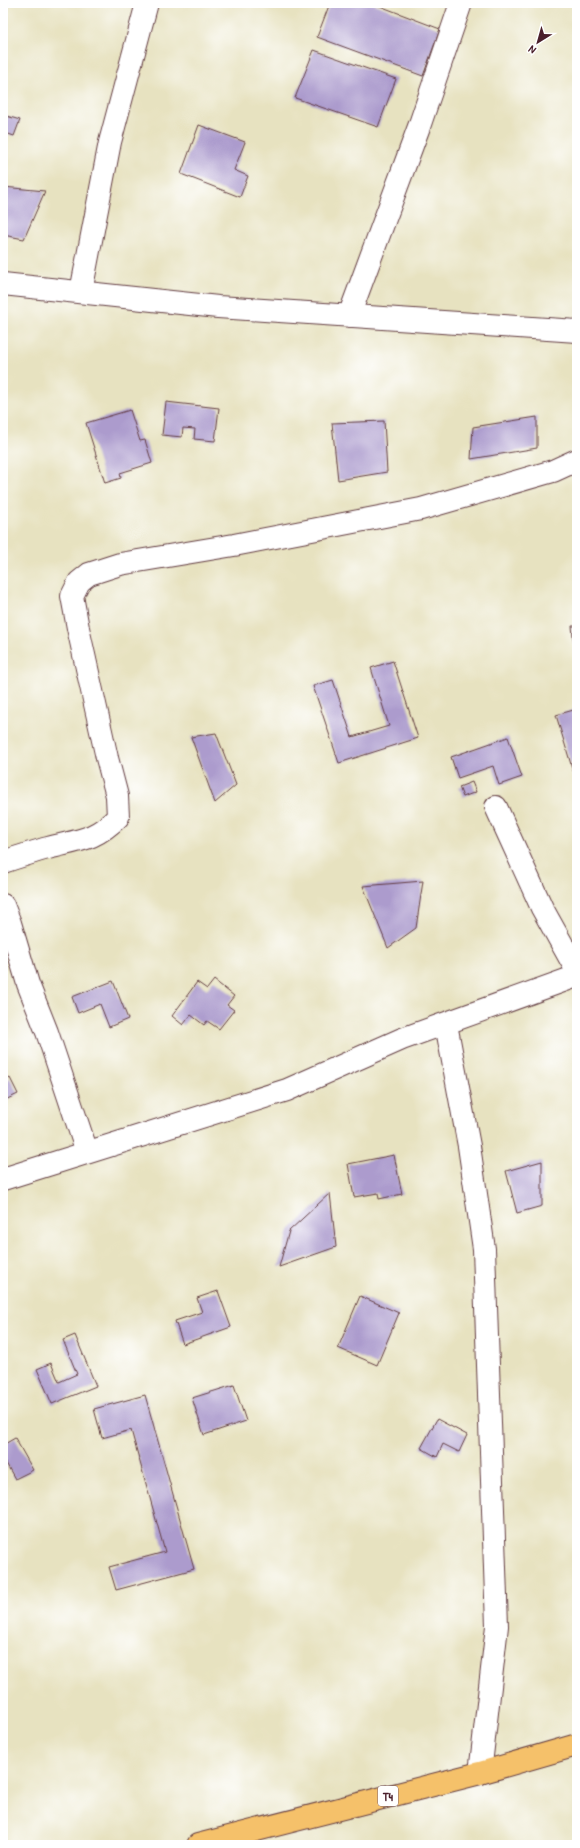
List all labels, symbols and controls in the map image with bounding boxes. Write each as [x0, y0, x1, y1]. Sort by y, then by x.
north arrow [518, 22, 558, 62]
text: N [525, 43, 539, 57]
road number: T4 [378, 1786, 398, 1806]

